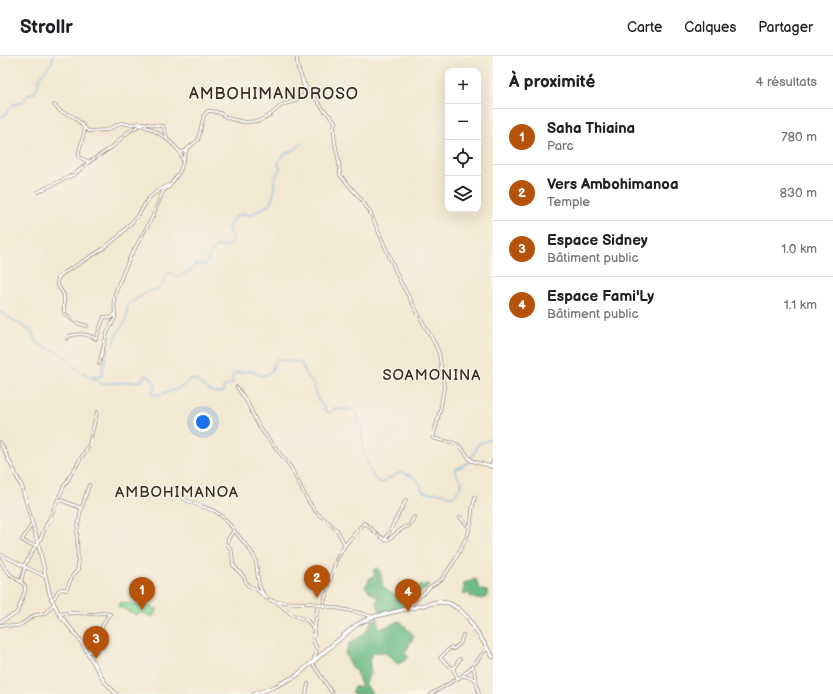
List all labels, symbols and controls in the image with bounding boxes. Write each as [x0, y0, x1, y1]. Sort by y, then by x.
text: Strollr [20, 16, 73, 39]
text: Carte [627, 19, 662, 36]
text: Calques [684, 19, 736, 36]
text: Partager [758, 19, 813, 36]
map controls [445, 68, 481, 212]
button: + [445, 68, 481, 104]
text: À proximité [509, 72, 595, 92]
text: 4 résultats [755, 74, 817, 90]
district label: AMBOHIMANDROSO [189, 85, 359, 104]
button: − [445, 104, 481, 140]
text: Saha Thiaina [547, 119, 635, 138]
text: 1 [519, 129, 525, 145]
text: 780 m [781, 129, 817, 145]
text: Parc [547, 138, 573, 154]
button: locate [445, 140, 481, 176]
text: Vers Ambohimanoa [547, 175, 679, 194]
button: layers [445, 176, 481, 212]
text: 2 [518, 185, 526, 201]
text: 830 m [780, 185, 817, 201]
text: Temple [547, 194, 590, 210]
text: Espace Sidney [547, 231, 648, 250]
text: 3 [518, 241, 526, 257]
text: 1.0 km [781, 241, 817, 257]
text: Bâtiment public [547, 250, 638, 266]
text: Espace Fami'Ly [547, 287, 654, 306]
text: 4 [518, 297, 526, 313]
text: 1.1 km [784, 297, 817, 313]
text: Bâtiment public [547, 306, 638, 322]
district label: SOAMONINA [383, 366, 481, 385]
your location [193, 412, 213, 432]
district label: AMBOHIMANOA [115, 483, 239, 502]
pin: 2 [304, 565, 330, 598]
pin: 1 [129, 577, 155, 610]
pin: 4 [395, 579, 421, 612]
pin: 3 [83, 626, 109, 659]

